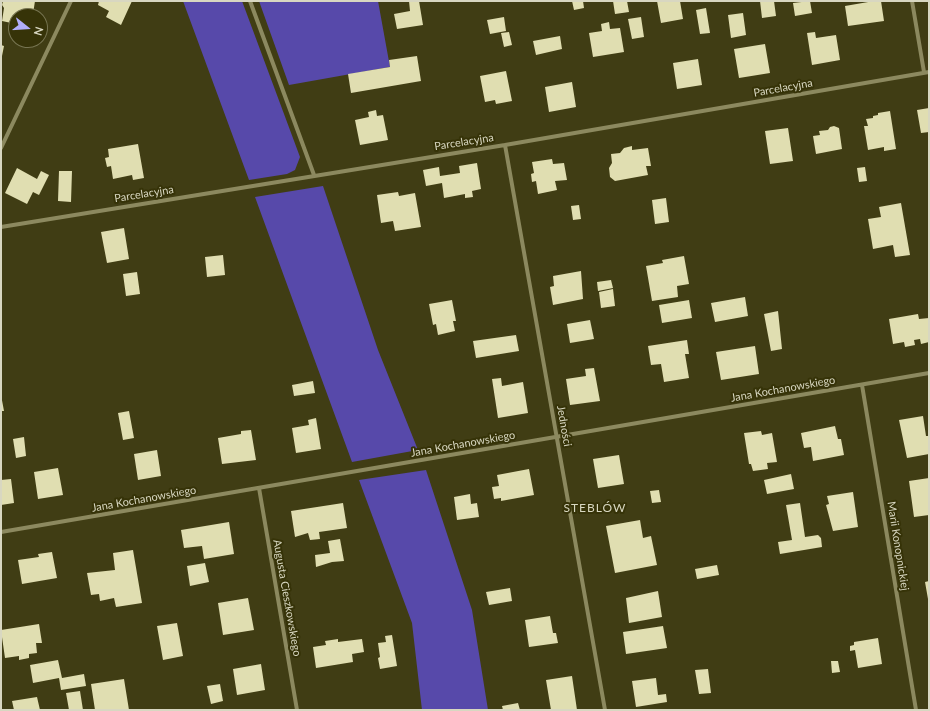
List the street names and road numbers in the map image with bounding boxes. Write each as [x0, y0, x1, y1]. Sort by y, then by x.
street label: Parcelacyjna [752, 76, 814, 100]
street label: Parcelacyjna [433, 131, 495, 153]
street label: Parcelacyjna [113, 183, 175, 205]
street label: Jana Kochanowskiego [730, 373, 836, 405]
street label: Jedności [554, 404, 574, 448]
street label: Jana Kochanowskiego [410, 428, 516, 460]
street label: Jana Kochanowskiego [91, 483, 197, 515]
street label: Marii Konopnickiej [884, 501, 912, 591]
street label: Augusta Cieszkowskiego [270, 538, 304, 658]

